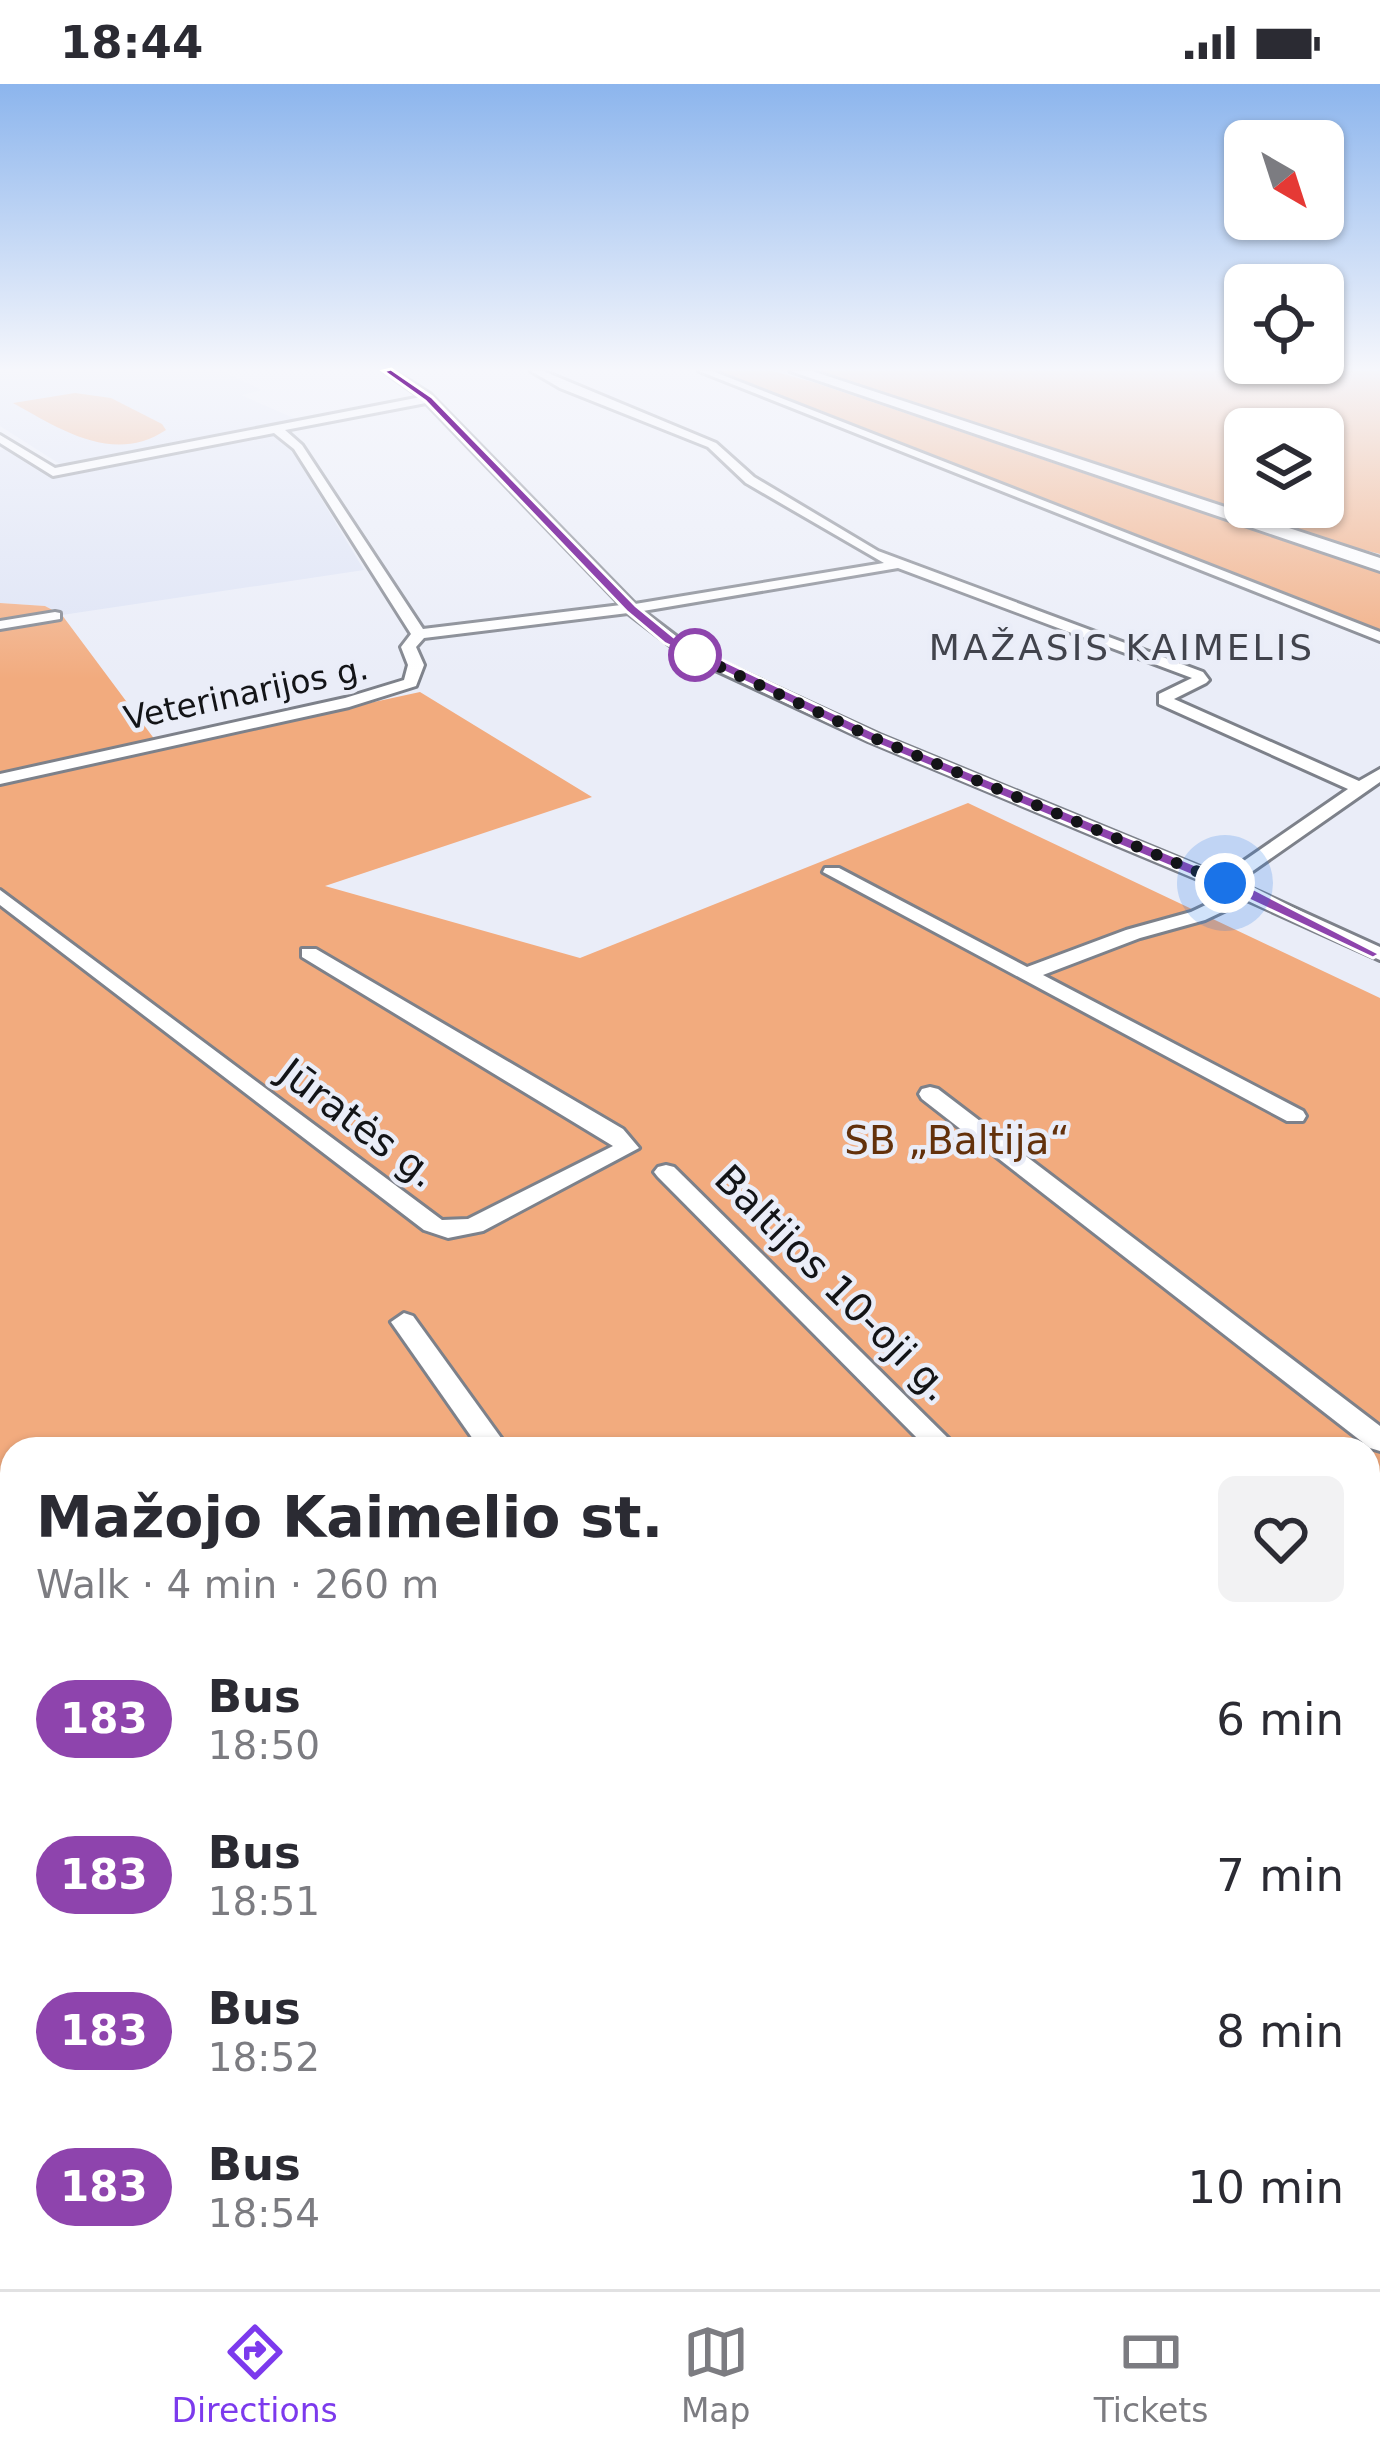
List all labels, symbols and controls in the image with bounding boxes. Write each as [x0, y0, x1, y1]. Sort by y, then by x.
text: 18:44 [60, 16, 203, 69]
north arrow [1224, 120, 1344, 240]
map controls [1224, 120, 1344, 528]
button: locate [1224, 264, 1344, 384]
button: layers [1224, 408, 1344, 528]
district label: MAŽASIS KAIMELIS [929, 627, 1315, 668]
unlabelled marker [670, 630, 720, 680]
street label: Veterinarijos g. [120, 648, 372, 738]
your location [1195, 853, 1255, 913]
street label: Jūratės g. [268, 1047, 446, 1197]
park label: SB „Baltija“ [844, 1118, 1070, 1163]
street label: Baltijos 10-oji g. [706, 1156, 960, 1410]
button: heart [1218, 1476, 1344, 1602]
text: Mažojo Kaimelio st. [36, 1484, 663, 1550]
text: Walk · 4 min · 260 m [36, 1562, 439, 1607]
text: Bus [208, 1670, 301, 1723]
text: 6 min [1216, 1693, 1344, 1746]
text: 183 [60, 1694, 148, 1743]
text: 18:50 [208, 1723, 320, 1768]
text: Bus [208, 1826, 301, 1879]
text: 7 min [1216, 1849, 1344, 1902]
text: 183 [60, 1850, 148, 1899]
text: 18:51 [208, 1879, 320, 1924]
text: Bus [208, 1982, 301, 2035]
text: 8 min [1216, 2005, 1344, 2058]
text: 183 [60, 2006, 148, 2055]
text: 18:52 [208, 2035, 320, 2080]
text: Bus [208, 2138, 301, 2191]
text: 10 min [1188, 2161, 1344, 2214]
text: 183 [60, 2162, 148, 2211]
text: 18:54 [208, 2191, 320, 2236]
tab: Directions [172, 2319, 338, 2430]
tab: Map [681, 2319, 751, 2430]
tab: Tickets [1094, 2319, 1208, 2430]

